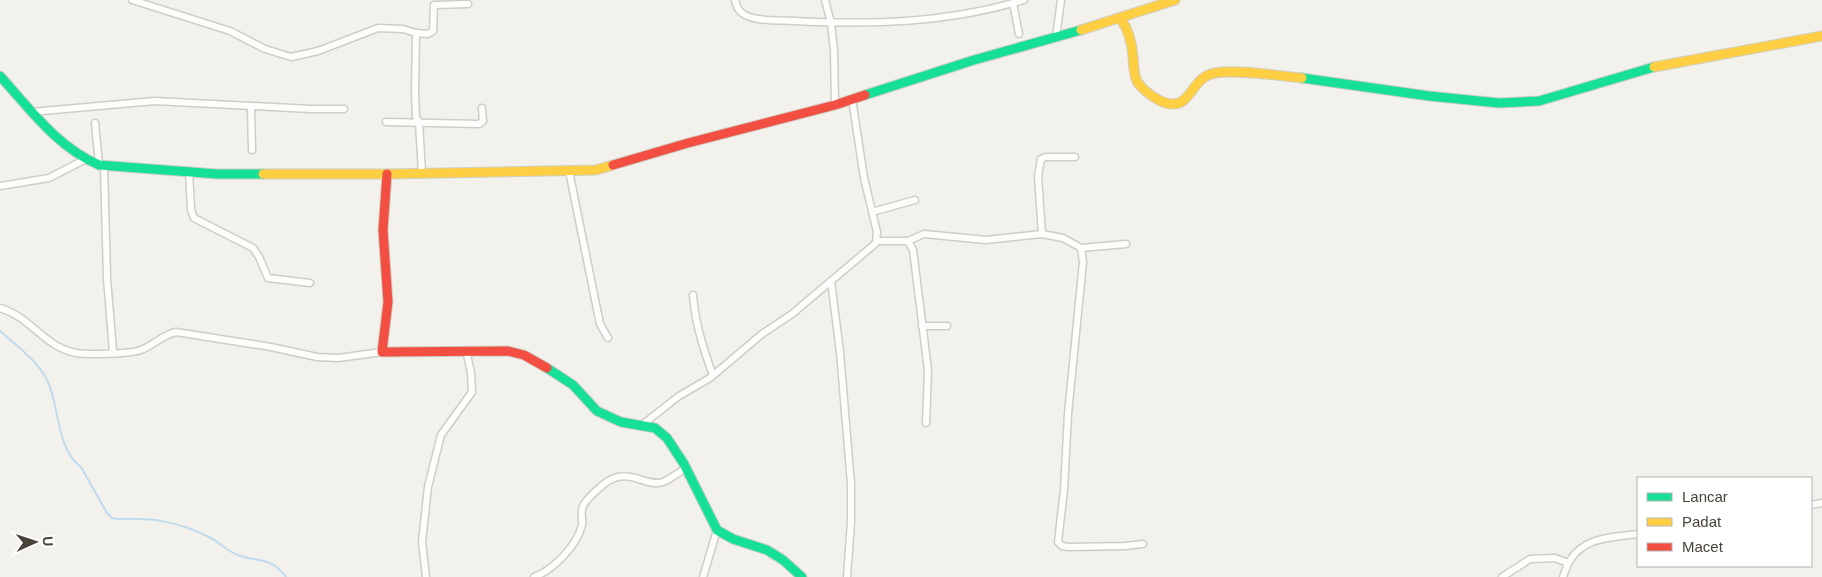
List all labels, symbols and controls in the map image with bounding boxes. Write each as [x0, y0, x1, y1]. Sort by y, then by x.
legend [1637, 477, 1812, 567]
text: Lancar [1682, 488, 1728, 505]
text: Padat [1682, 513, 1722, 530]
north arrow [10, 517, 60, 567]
text: U [40, 536, 56, 547]
text: Macet [1682, 538, 1724, 555]

